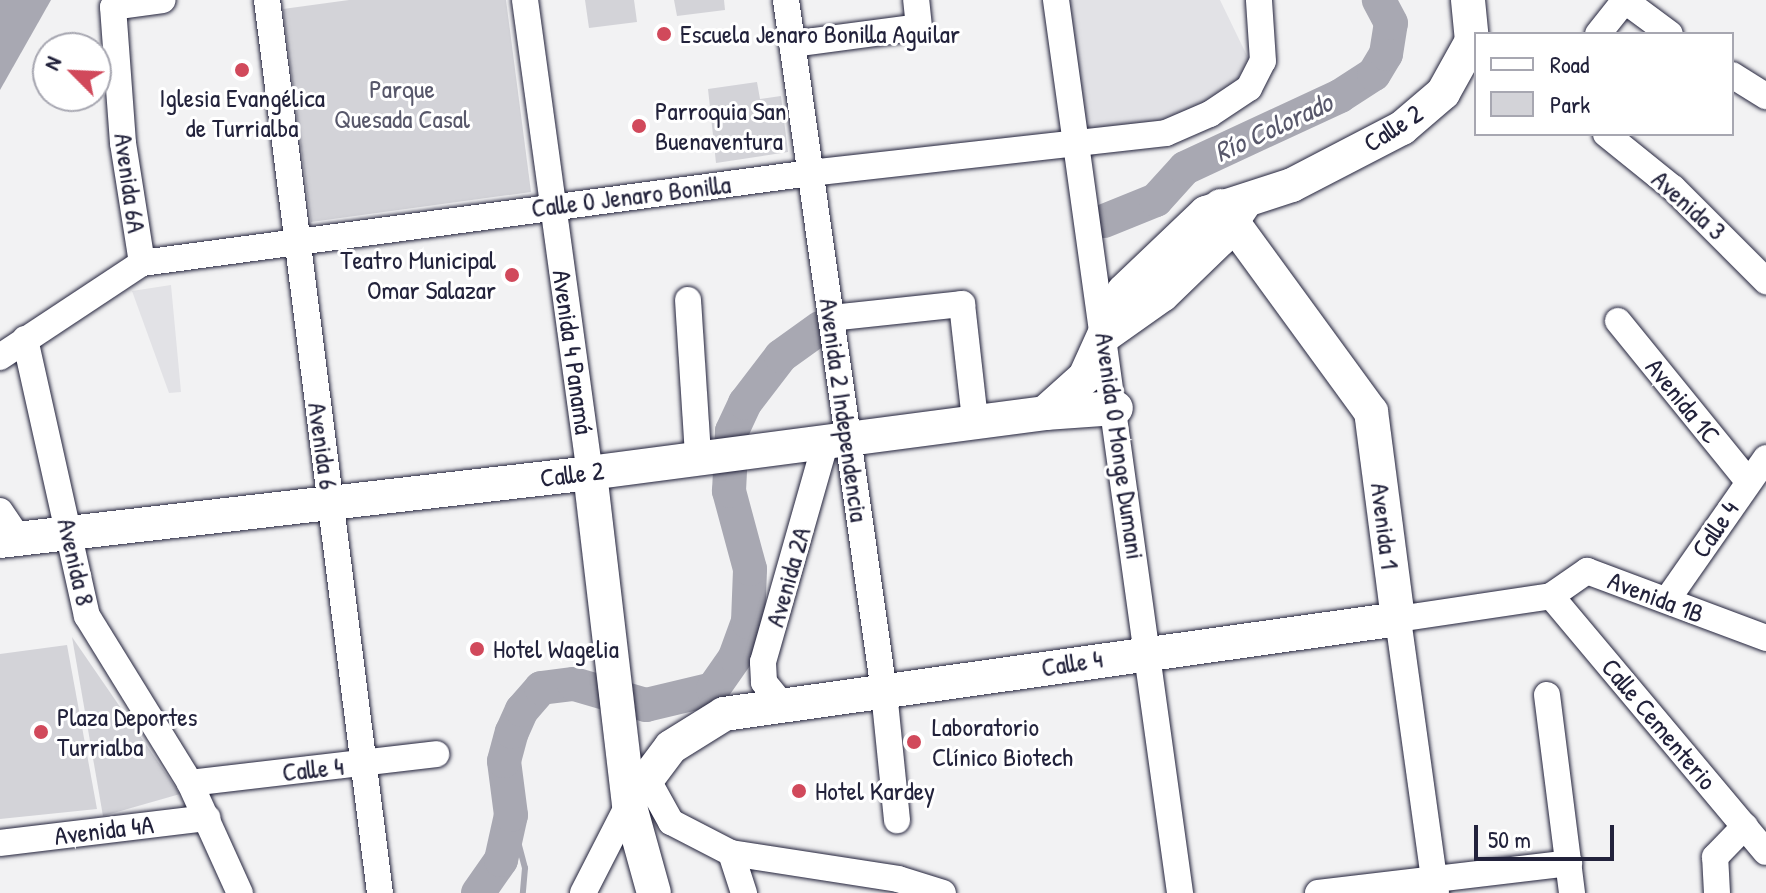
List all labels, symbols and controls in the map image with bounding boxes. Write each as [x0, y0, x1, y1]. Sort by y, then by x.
place label: Escuela Jenaro Bonilla Aguilar [680, 18, 960, 50]
marker: Escuela Jenaro Bonilla Aguilar [655, 25, 673, 43]
north arrow [32, 32, 112, 112]
legend [1474, 32, 1734, 136]
text: Road [1550, 48, 1589, 80]
text: N [36, 52, 68, 75]
marker: Iglesia Evangélica de Turrialba [233, 61, 251, 79]
park label: Parque Quesada Casal [334, 73, 470, 134]
place label: Iglesia Evangélica de Turrialba [159, 82, 325, 144]
water label: Río Colorado [1209, 85, 1337, 169]
text: Park [1550, 88, 1590, 120]
place label: Parroquia San Buenaventura [655, 95, 787, 156]
street label: Calle 2 [1358, 97, 1428, 159]
marker: Parroquia San Buenaventura [630, 117, 648, 135]
street label: Avenida 6A [108, 131, 152, 235]
street label: Avenida 3 [1646, 164, 1732, 246]
street label: Calle 0 Jenaro Bonilla [530, 168, 732, 224]
place label: Teatro Municipal Omar Salazar [340, 244, 496, 306]
marker: Teatro Municipal Omar Salazar [503, 266, 521, 284]
street label: Avenida 4 Panamá [546, 268, 600, 436]
street label: Avenida 2 Independencia [813, 296, 875, 524]
street label: Avenida 0 Monge Dumani [1089, 331, 1151, 561]
street label: Avenida 1C [1639, 352, 1727, 450]
street label: Avenida 6 [301, 400, 345, 492]
street label: Calle 2 [538, 455, 606, 493]
street label: Avenida 1 [1364, 481, 1406, 571]
street label: Calle 4 [1685, 495, 1745, 563]
street label: Avenida 8 [51, 515, 101, 609]
street label: Avenida 2A [759, 524, 817, 630]
street label: Avenida 1B [1604, 565, 1708, 629]
place label: Hotel Wagelia [493, 633, 619, 665]
marker: Hotel Wagelia [468, 640, 486, 658]
street label: Calle 4 [1039, 643, 1105, 683]
street label: Calle Cementerio [1595, 652, 1723, 796]
place label: Plaza Deportes Turrialba [57, 701, 198, 762]
place label: Laboratorio Clínico Biotech [932, 711, 1073, 772]
marker: Plaza Deportes Turrialba [32, 723, 50, 741]
marker: Laboratorio Clínico Biotech [903, 731, 925, 753]
street label: Calle 4 [281, 750, 345, 788]
place label: Hotel Kardey [815, 775, 935, 807]
marker: Hotel Kardey [790, 782, 808, 800]
street label: Avenida 4A [53, 808, 155, 852]
scale bar [1478, 809, 1618, 859]
text: 50 m [1488, 823, 1531, 855]

